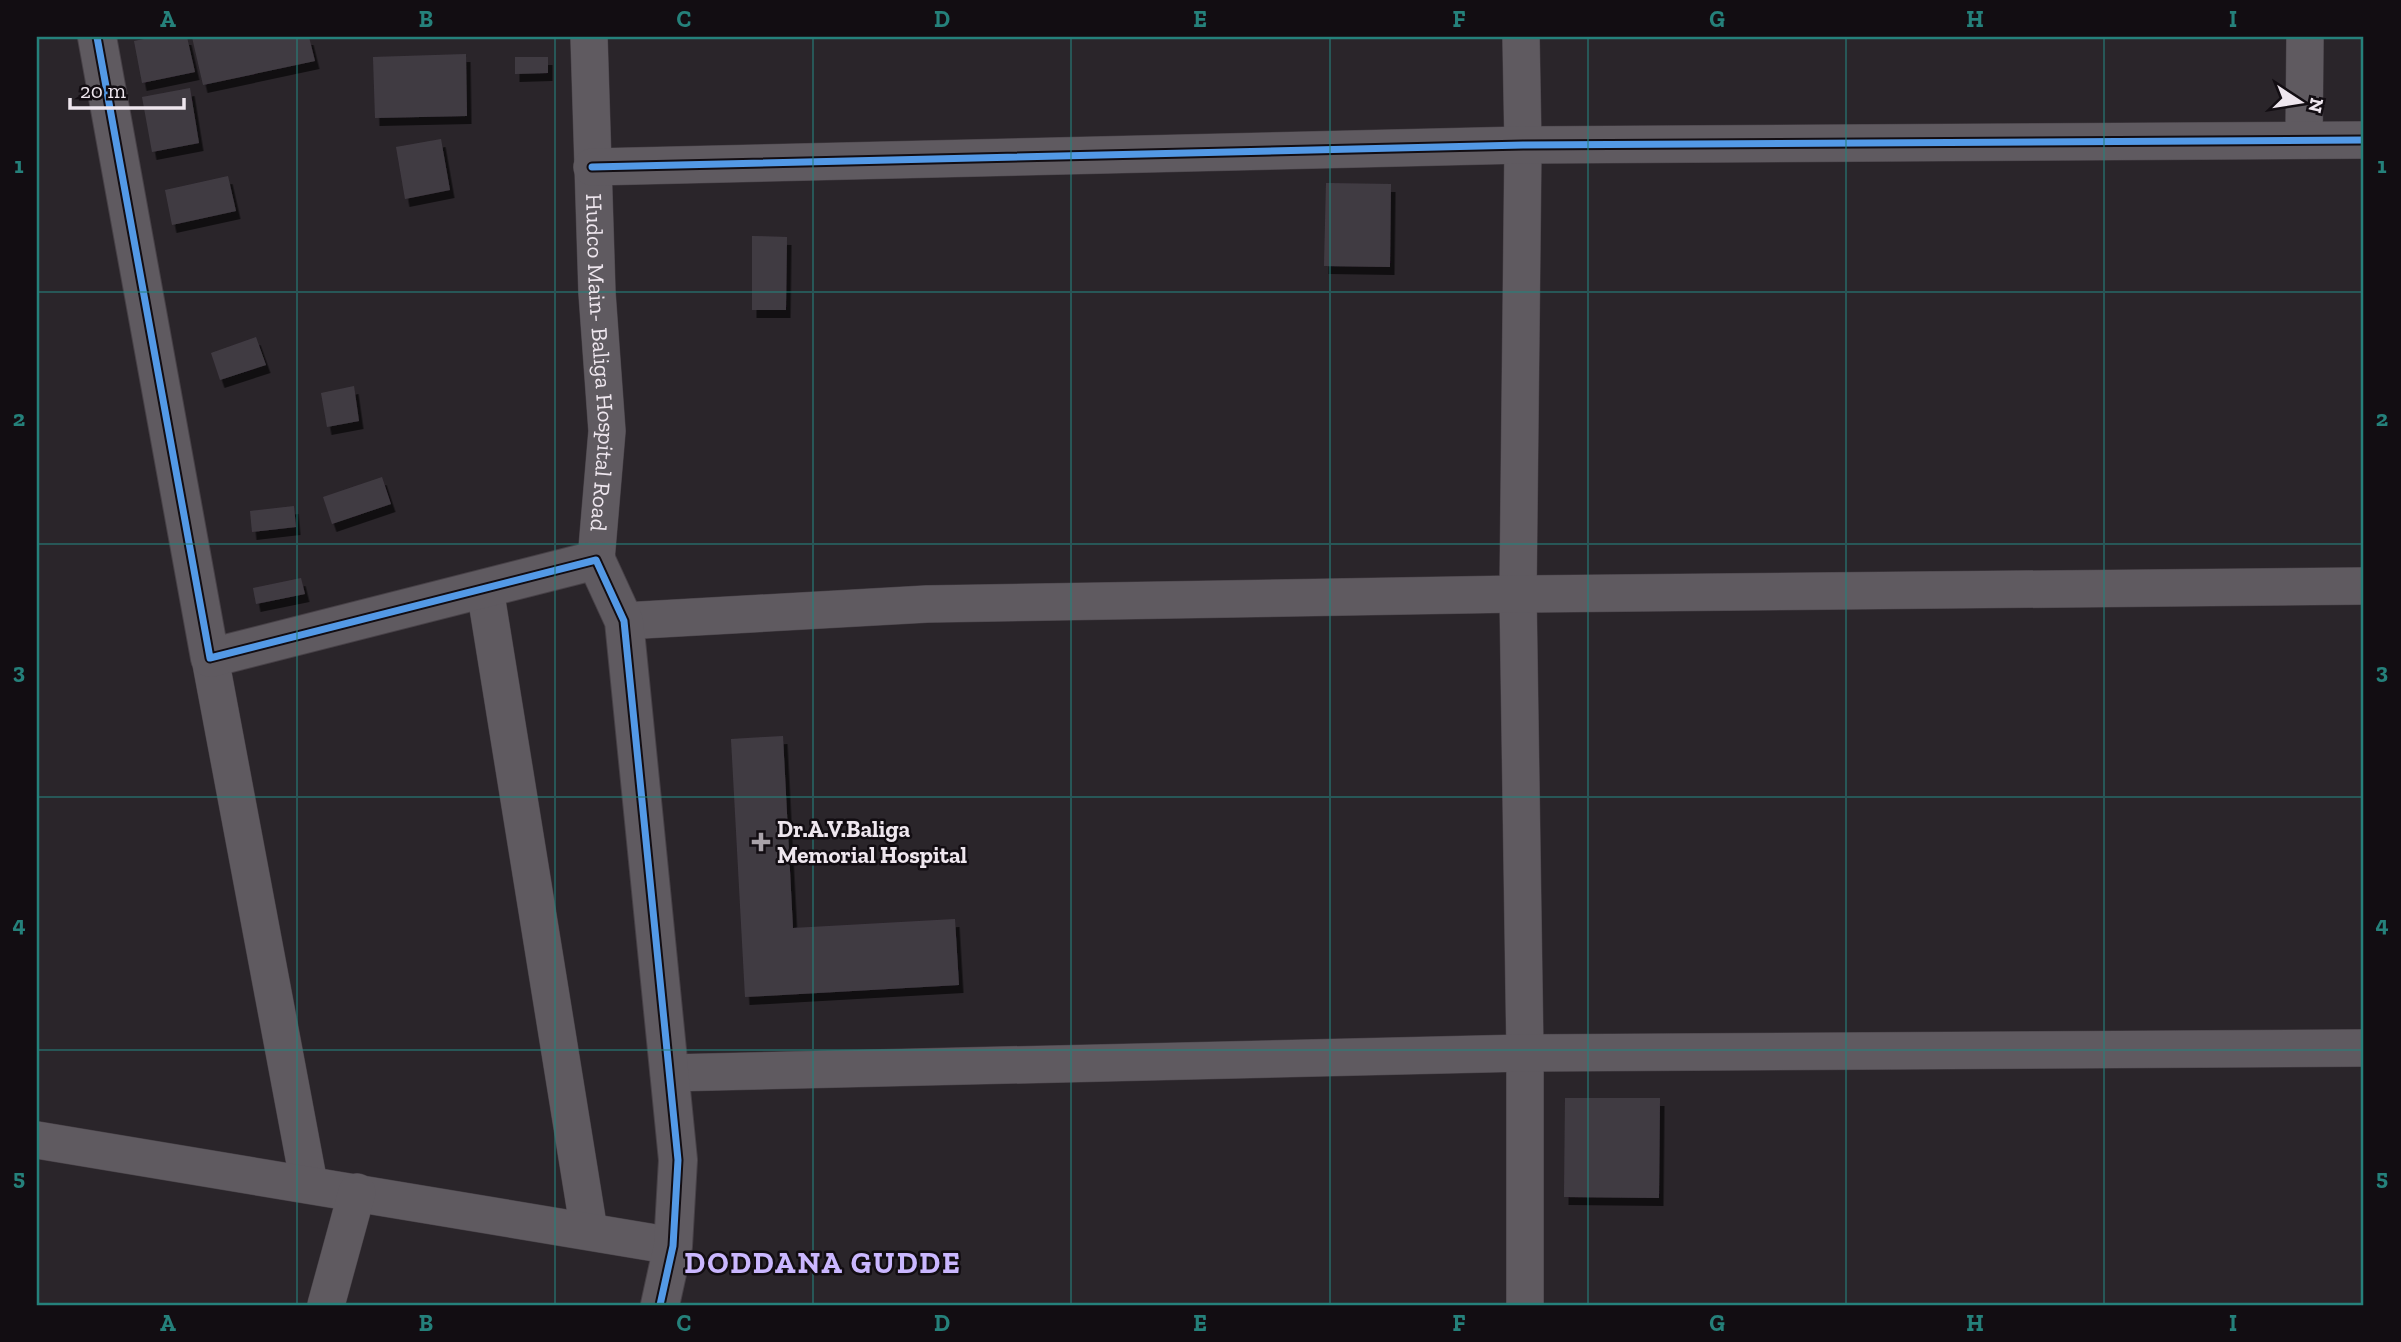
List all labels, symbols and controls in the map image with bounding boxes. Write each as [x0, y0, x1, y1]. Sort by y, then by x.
text: A [160, 5, 176, 33]
text: B [419, 5, 433, 33]
text: C [677, 5, 691, 33]
text: D [934, 5, 950, 33]
text: E [1193, 5, 1207, 33]
text: F [1452, 5, 1466, 33]
text: G [1709, 5, 1725, 33]
text: H [1966, 5, 1984, 33]
text: I [2229, 5, 2237, 33]
scale bar [70, 66, 184, 110]
north arrow [2264, 66, 2334, 136]
text: 20 m [80, 78, 126, 103]
text: N [2303, 96, 2329, 115]
text: 1 [14, 151, 24, 179]
text: 1 [2377, 151, 2387, 179]
street label: Hudco Main- Baliga Hospital Road [580, 193, 621, 533]
text: 2 [13, 404, 25, 432]
text: 2 [2376, 404, 2388, 432]
text: 3 [13, 657, 25, 685]
text: 3 [2376, 657, 2388, 685]
place label: Dr.A.V.Baliga Memorial Hospital [777, 815, 968, 869]
marker: Dr.A.V.Baliga Memorial Hospital [751, 832, 771, 852]
text: 4 [12, 910, 26, 938]
text: 4 [2375, 910, 2389, 938]
text: 5 [13, 1163, 25, 1191]
text: 5 [2376, 1163, 2388, 1191]
district label: DODDANA GUDDE [684, 1245, 962, 1281]
text: A [160, 1309, 176, 1337]
text: B [419, 1309, 433, 1337]
text: C [677, 1309, 691, 1337]
text: D [934, 1309, 950, 1337]
text: E [1193, 1309, 1207, 1337]
text: F [1452, 1309, 1466, 1337]
text: G [1709, 1309, 1725, 1337]
text: H [1966, 1309, 1984, 1337]
text: I [2229, 1309, 2237, 1337]

